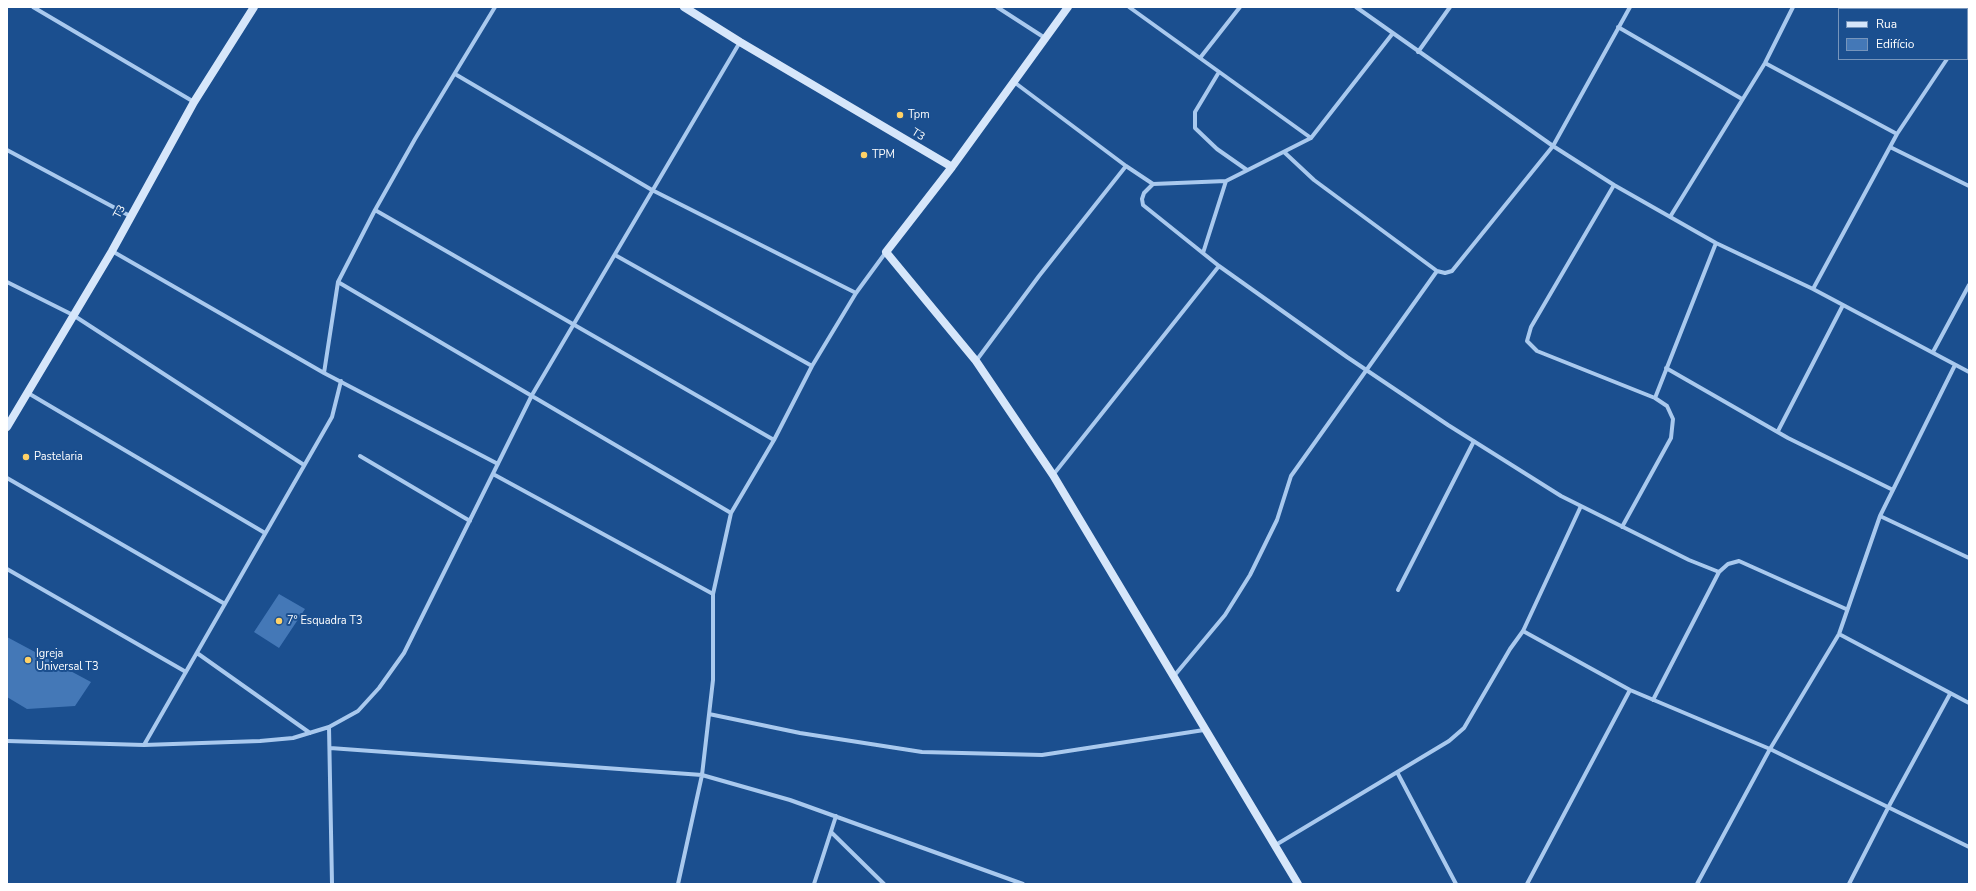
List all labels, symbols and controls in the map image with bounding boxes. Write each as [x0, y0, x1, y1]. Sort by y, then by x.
legend [1838, 8, 1968, 60]
text: Rua [1876, 16, 1897, 32]
text: Edifício [1876, 36, 1915, 52]
place label: Tpm [908, 108, 930, 122]
marker: Tpm [895, 110, 905, 120]
street label: T3 [909, 126, 927, 144]
place label: TPM [872, 148, 895, 162]
marker: TPM [859, 150, 869, 160]
street label: T3 [111, 203, 129, 221]
place label: Pastelaria [34, 450, 83, 464]
marker: Pastelaria [21, 452, 31, 462]
place label: 7° Esquadra T3 [287, 614, 363, 628]
marker: 7° Esquadra T3 [274, 616, 284, 626]
place label: Igreja Universal T3 [36, 647, 99, 673]
marker: Igreja Universal T3 [23, 655, 33, 665]

